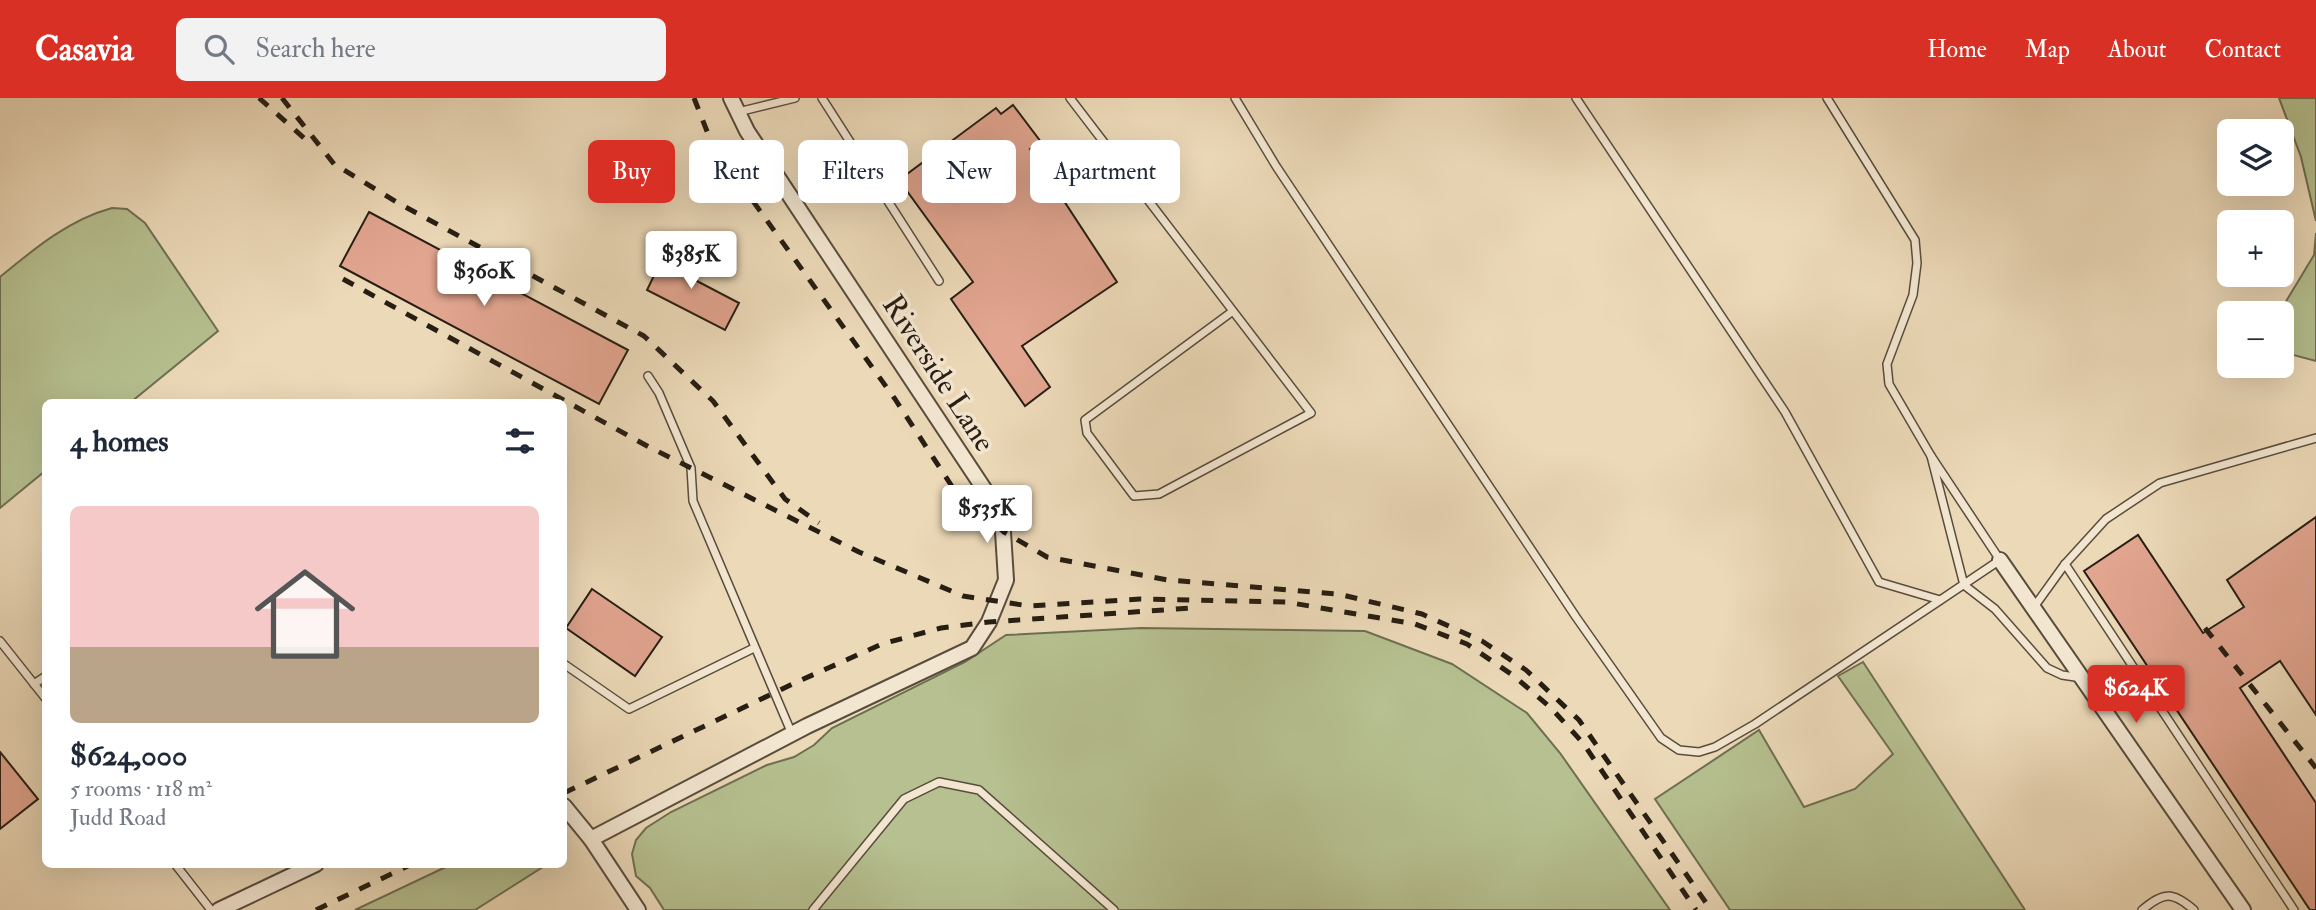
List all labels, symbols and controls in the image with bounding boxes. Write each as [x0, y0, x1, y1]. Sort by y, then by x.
search box [176, 18, 666, 81]
text: Casavia [35, 29, 134, 70]
icon: search [200, 30, 238, 68]
text: Search here [256, 33, 376, 65]
text: Home [1927, 34, 1987, 65]
text: Map [2025, 34, 2070, 65]
text: About [2108, 34, 2167, 65]
text: Contact [2205, 34, 2281, 65]
map controls [2217, 119, 2294, 378]
button: layers [2217, 119, 2294, 196]
chip: Buy [588, 140, 675, 203]
chip: Rent [689, 140, 784, 203]
chip: Filters [798, 140, 908, 203]
chip: New [922, 140, 1016, 203]
chip: Apartment [1030, 140, 1180, 203]
button: + [2217, 210, 2294, 287]
pin: $385K [642, 232, 740, 291]
text: $385K [662, 239, 720, 268]
pin: $360K [435, 248, 533, 308]
text: $360K [453, 256, 515, 285]
street label: Riverside Lane [874, 288, 1003, 459]
button: − [2217, 301, 2294, 378]
icon: filters [501, 422, 539, 460]
text: 4 homes [70, 423, 169, 460]
pin: $535K [938, 486, 1036, 545]
text: $535K [958, 493, 1016, 522]
icon: home [242, 551, 368, 677]
pin: $624K [2087, 666, 2185, 725]
text: $624K [2104, 673, 2168, 702]
text: $624,000 [70, 737, 187, 774]
text: 5 rooms · 118 m² [70, 774, 212, 803]
text: Judd Road [70, 803, 166, 832]

